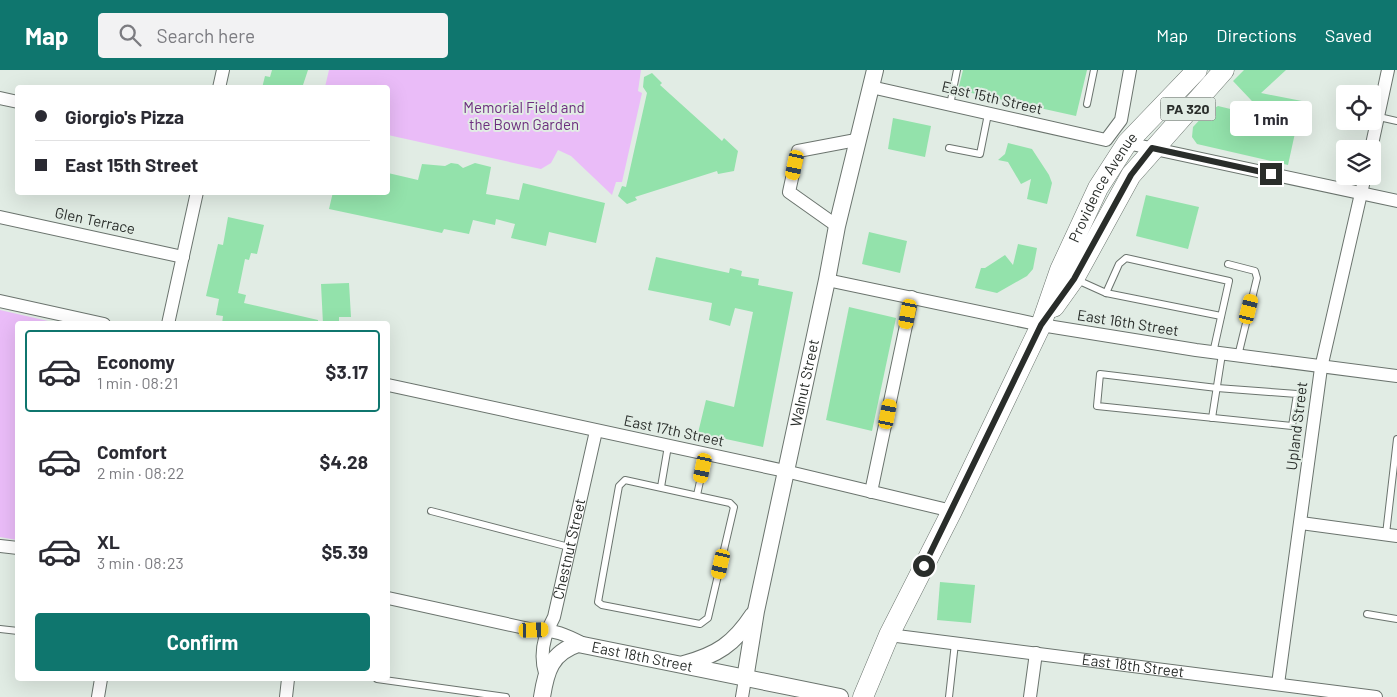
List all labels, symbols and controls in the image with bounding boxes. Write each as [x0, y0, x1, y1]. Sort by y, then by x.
search box [98, 13, 448, 58]
text: Map [25, 21, 68, 50]
icon: search [116, 21, 144, 49]
text: Search here [156, 24, 255, 47]
text: Map [1156, 24, 1188, 46]
text: Directions [1216, 24, 1297, 46]
text: Saved [1325, 24, 1372, 46]
street label: East 15th Street [940, 77, 1044, 117]
map controls [1336, 85, 1381, 185]
button: locate [1336, 85, 1381, 130]
park label: Memorial Field and the Bown Garden [463, 98, 585, 133]
road number: PA 320 [1160, 98, 1216, 120]
callout: 1 min [1230, 102, 1312, 136]
text: Giorgio's Pizza [65, 105, 184, 128]
text: 1 min [1253, 109, 1289, 128]
street label: Providence Avenue [1064, 128, 1141, 245]
button: layers [1336, 140, 1381, 185]
car [784, 149, 805, 181]
text: East 15th Street [65, 153, 198, 176]
route end [1260, 163, 1282, 185]
street label: Glen Terrace [53, 203, 137, 237]
car [1238, 293, 1259, 325]
car [897, 298, 918, 330]
street label: East 16th Street [1076, 305, 1180, 339]
street label: Walnut Street [786, 337, 822, 428]
icon: car [37, 349, 82, 394]
text: Economy [97, 350, 175, 373]
text: $3.17 [326, 360, 368, 383]
text: 1 min · 08:21 [97, 373, 178, 392]
street label: Upland Street [1282, 380, 1310, 471]
car [877, 398, 898, 430]
street label: East 17th Street [622, 411, 726, 449]
icon: car [37, 439, 82, 484]
text: Comfort [97, 440, 167, 463]
text: $4.28 [320, 450, 368, 473]
car [692, 452, 713, 484]
text: 2 min · 08:22 [97, 463, 184, 482]
street label: Chestnut Street [548, 497, 589, 601]
icon: car [37, 529, 82, 574]
text: XL [97, 530, 120, 553]
text: $5.39 [321, 540, 368, 563]
car [710, 548, 731, 580]
text: 3 min · 08:23 [97, 553, 184, 572]
route start [913, 555, 935, 577]
button: Confirm [35, 613, 370, 671]
car [518, 622, 549, 638]
street label: East 18th Street [590, 637, 695, 675]
street label: East 18th Street [1081, 650, 1185, 681]

